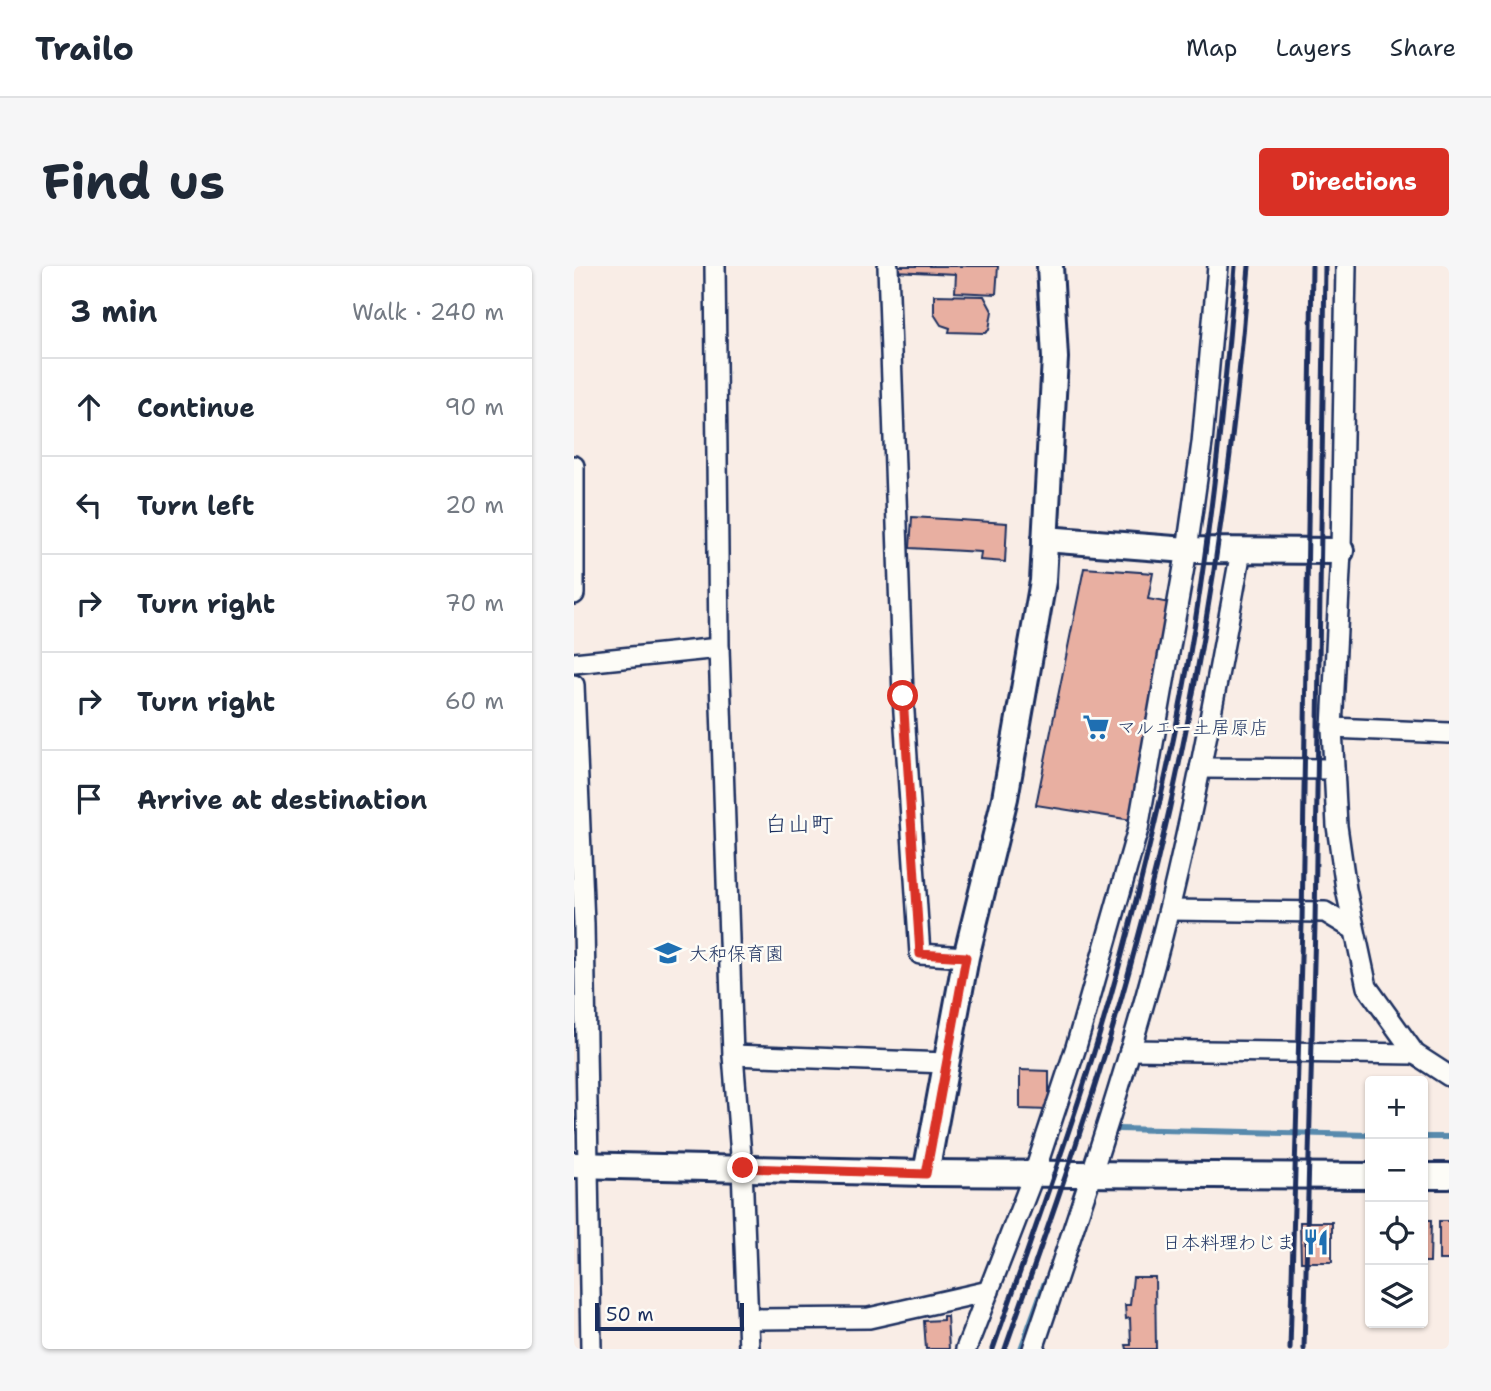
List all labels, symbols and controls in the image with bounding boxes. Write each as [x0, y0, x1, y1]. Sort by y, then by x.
text: Trailo [35, 26, 134, 71]
text: Map [1186, 32, 1237, 64]
text: Layers [1275, 32, 1352, 64]
text: Share [1390, 32, 1456, 64]
button: Directions [1259, 148, 1449, 216]
text: Find us [42, 149, 225, 215]
text: 3 min [70, 291, 157, 332]
text: Walk · 240 m [352, 297, 504, 327]
icon: ahead [70, 388, 108, 426]
text: Continue [137, 390, 255, 425]
text: 90 m [444, 392, 504, 422]
icon: left [70, 486, 108, 524]
text: Turn left [137, 488, 254, 523]
text: 20 m [445, 490, 504, 520]
icon: right [70, 584, 108, 622]
text: Turn right [137, 586, 275, 621]
text: 70 m [445, 588, 504, 618]
route start [887, 680, 918, 711]
icon: right [70, 682, 108, 720]
text: Turn right [137, 684, 275, 719]
text: 60 m [445, 686, 504, 716]
supermarket icon: マルエー土居原店 [1081, 712, 1111, 742]
place label: マルエー土居原店 [1117, 715, 1269, 740]
icon: arrive [70, 780, 108, 818]
text: Arrive at destination [137, 782, 427, 817]
district label: 白山町 [765, 809, 834, 839]
school or university icon: 大和保育園 [653, 938, 683, 968]
place label: 大和保育園 [689, 941, 784, 966]
map controls [1365, 1076, 1428, 1328]
button: + [1365, 1076, 1428, 1139]
button: − [1365, 1139, 1428, 1202]
route end [727, 1152, 758, 1183]
button: locate [1365, 1202, 1428, 1265]
restaurant icon: 日本料理わじま [1301, 1227, 1331, 1257]
place label: 日本料理わじま [1162, 1230, 1295, 1255]
button: layers [1365, 1265, 1428, 1328]
scale bar [595, 1300, 744, 1332]
text: 50 m [606, 1302, 654, 1327]

